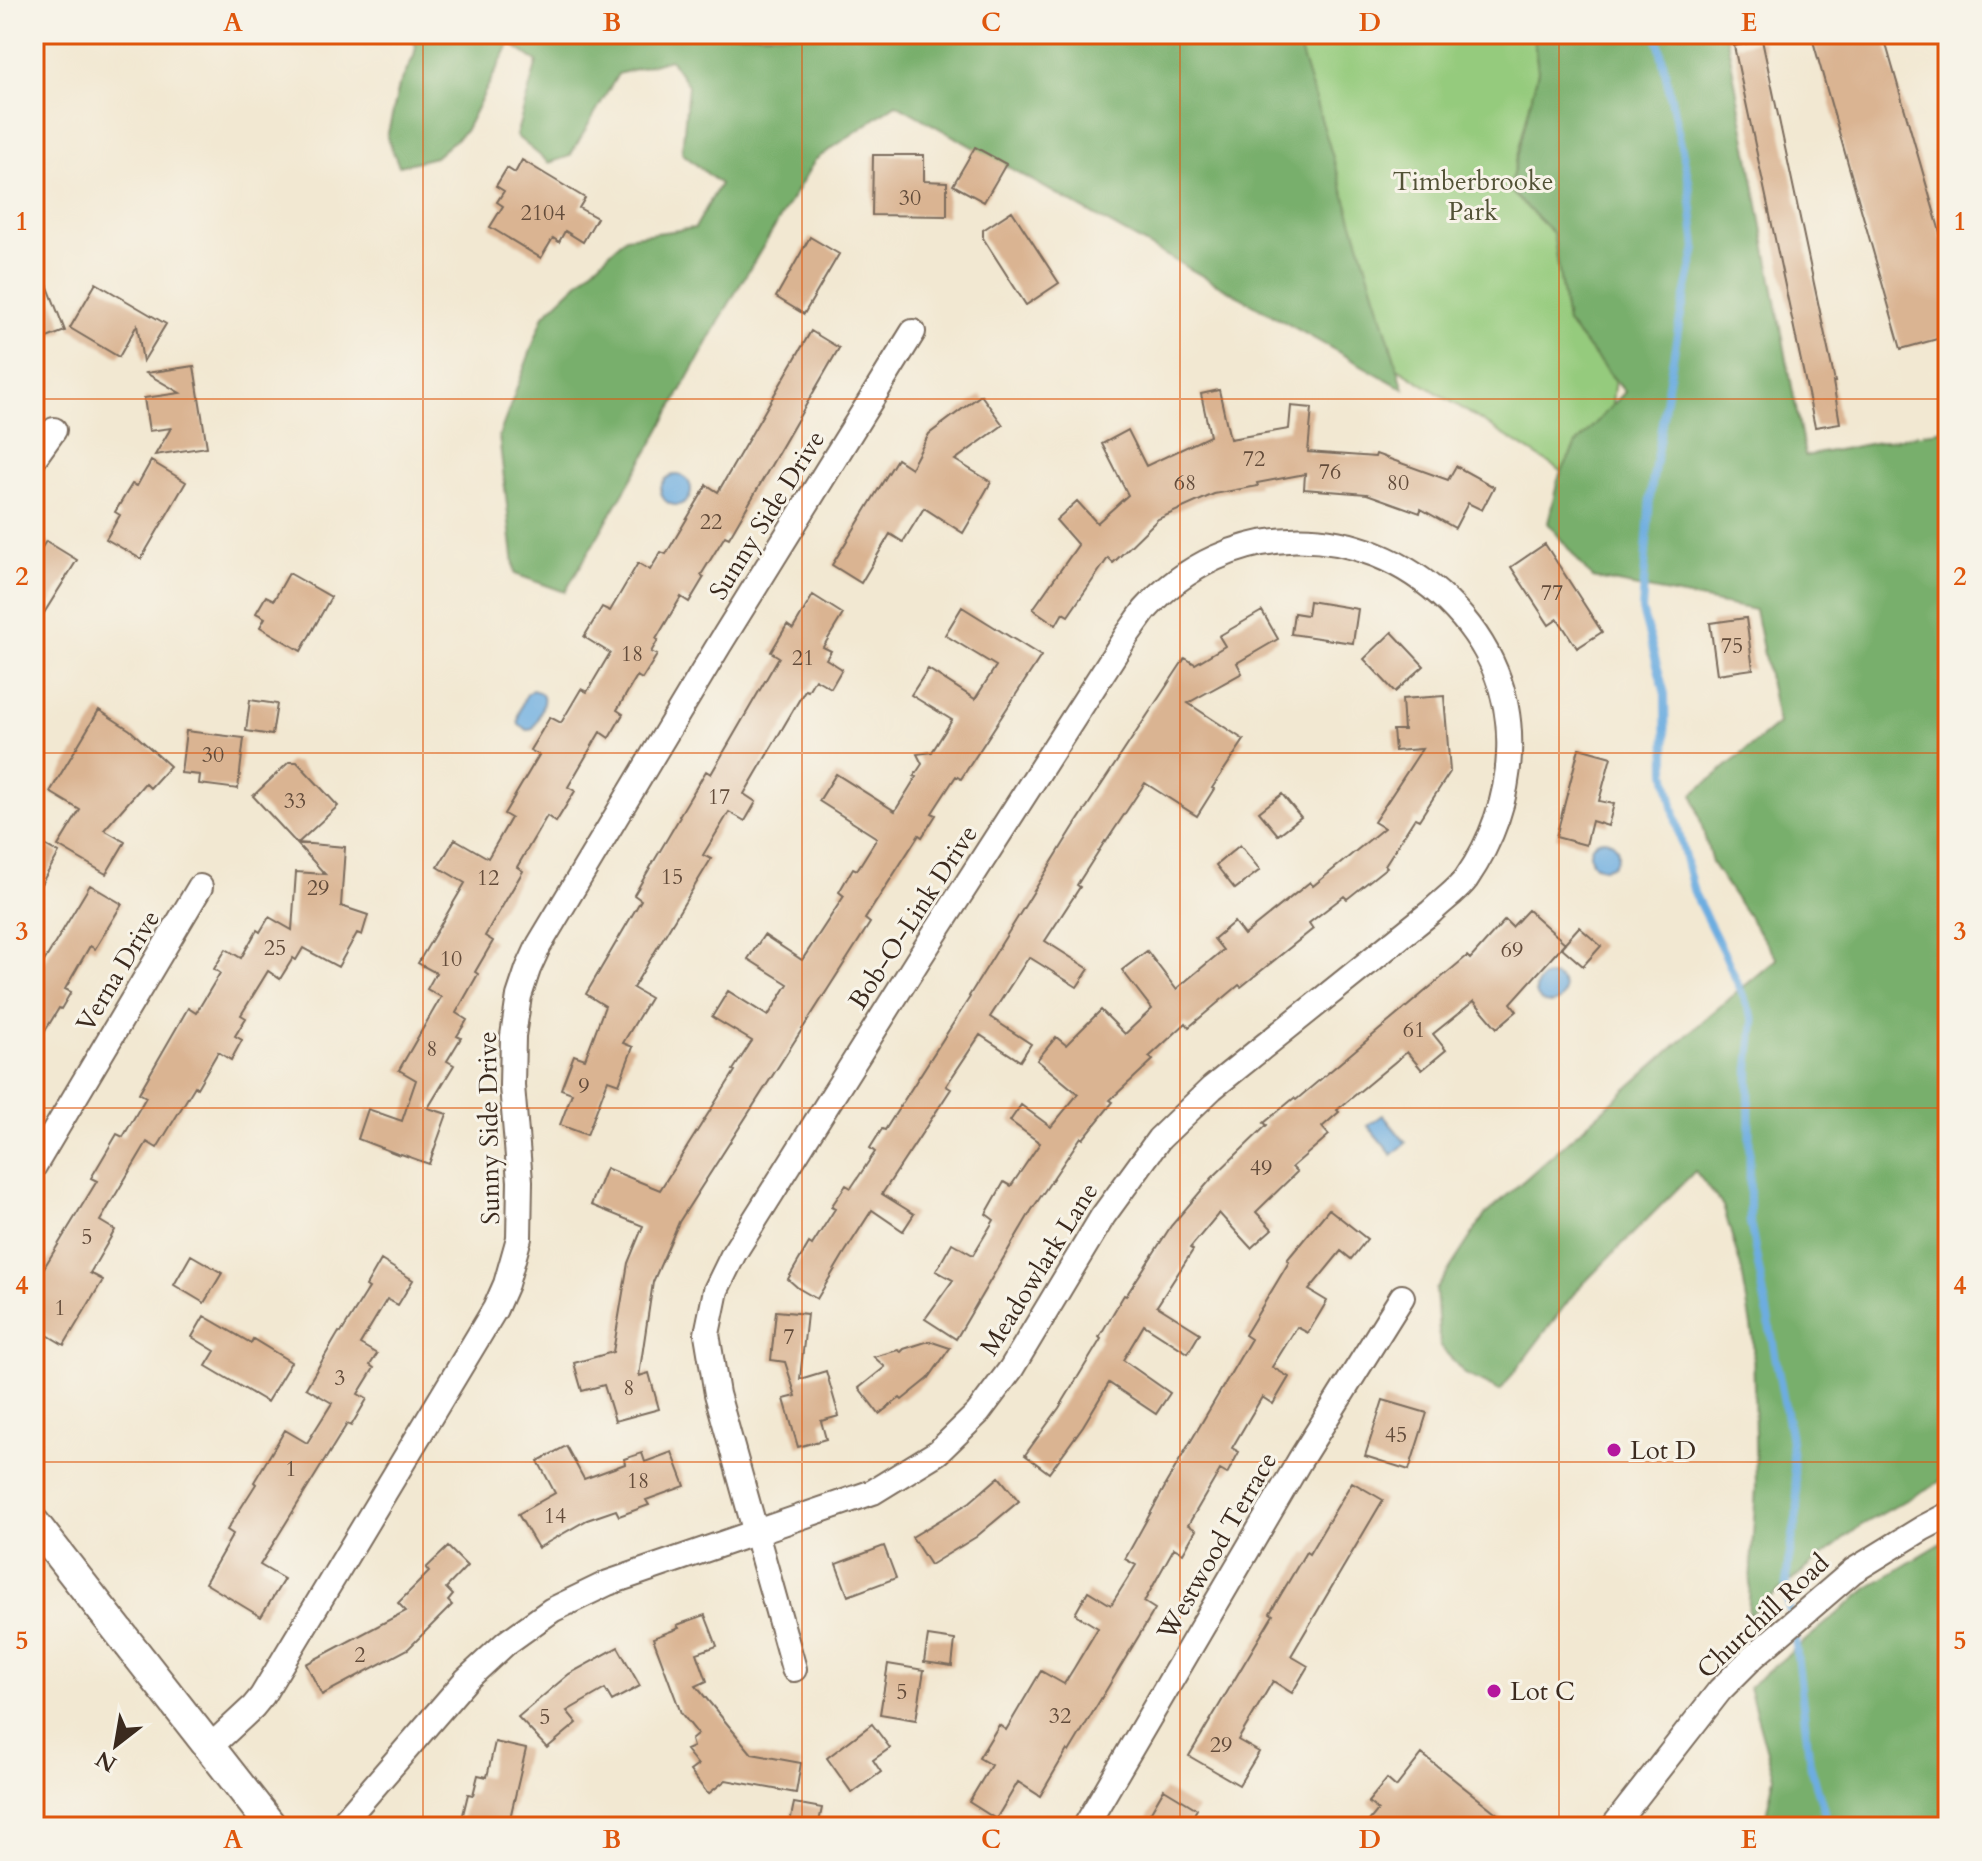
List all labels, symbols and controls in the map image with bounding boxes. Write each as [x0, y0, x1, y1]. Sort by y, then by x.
text: A [223, 5, 243, 40]
text: B [603, 5, 621, 40]
text: C [981, 5, 1001, 40]
text: D [1359, 5, 1381, 40]
text: E [1741, 5, 1757, 40]
park label: Timberbrooke Park [1393, 164, 1553, 229]
house number: 30 [899, 183, 921, 213]
house number: 2104 [520, 198, 566, 228]
text: 1 [15, 204, 29, 239]
text: 1 [1953, 204, 1967, 239]
street label: Sunny Side Drive [701, 424, 833, 606]
house number: 72 [1243, 444, 1265, 474]
house number: 76 [1319, 457, 1341, 487]
house number: 68 [1174, 468, 1196, 498]
house number: 80 [1387, 468, 1409, 498]
house number: 22 [700, 507, 722, 537]
text: 2 [15, 559, 29, 594]
text: 2 [1953, 559, 1967, 594]
house number: 77 [1541, 578, 1563, 608]
house number: 75 [1721, 631, 1743, 661]
house number: 18 [621, 639, 643, 669]
house number: 21 [792, 643, 814, 673]
house number: 30 [202, 740, 224, 770]
house number: 17 [708, 782, 730, 812]
house number: 33 [284, 786, 306, 816]
street label: Bob-O-Link Drive [840, 818, 986, 1016]
house number: 15 [661, 862, 683, 892]
house number: 12 [477, 863, 499, 893]
house number: 29 [307, 873, 329, 903]
street label: Verna Drive [68, 904, 168, 1038]
text: 3 [15, 914, 29, 949]
text: 3 [1953, 914, 1967, 949]
house number: 25 [264, 933, 286, 963]
house number: 69 [1501, 935, 1523, 965]
house number: 10 [440, 944, 462, 974]
house number: 61 [1403, 1015, 1425, 1045]
street label: Sunny Side Drive [470, 1031, 508, 1225]
house number: 8 [426, 1034, 438, 1064]
house number: 9 [578, 1071, 590, 1101]
house number: 49 [1250, 1153, 1272, 1183]
street label: Meadowlark Lane [972, 1176, 1106, 1362]
house number: 5 [81, 1222, 93, 1252]
text: 4 [15, 1268, 29, 1303]
text: 4 [1953, 1268, 1967, 1303]
house number: 1 [54, 1293, 66, 1323]
house number: 7 [783, 1322, 795, 1352]
house number: 3 [334, 1363, 346, 1393]
house number: 8 [623, 1373, 635, 1403]
house number: 45 [1385, 1420, 1407, 1450]
place label: Lot D [1630, 1433, 1696, 1468]
marker: Lot D [1605, 1441, 1623, 1459]
street label: Westwood Terrace [1148, 1445, 1285, 1647]
house number: 1 [285, 1454, 297, 1484]
house number: 18 [627, 1466, 649, 1496]
house number: 14 [544, 1501, 566, 1531]
street label: Churchill Road [1689, 1546, 1837, 1686]
text: 5 [15, 1623, 29, 1658]
text: 5 [1953, 1623, 1967, 1658]
house number: 2 [354, 1640, 366, 1670]
place label: Lot C [1510, 1674, 1575, 1709]
house number: 5 [896, 1677, 908, 1707]
marker: Lot C [1485, 1682, 1503, 1700]
house number: 32 [1049, 1701, 1071, 1731]
house number: 5 [539, 1702, 551, 1732]
north arrow [76, 1705, 156, 1785]
house number: 29 [1210, 1730, 1232, 1760]
text: N [90, 1744, 122, 1779]
text: A [223, 1822, 243, 1857]
text: B [603, 1822, 621, 1857]
text: C [981, 1822, 1001, 1857]
text: D [1359, 1822, 1381, 1857]
text: E [1741, 1822, 1757, 1857]

